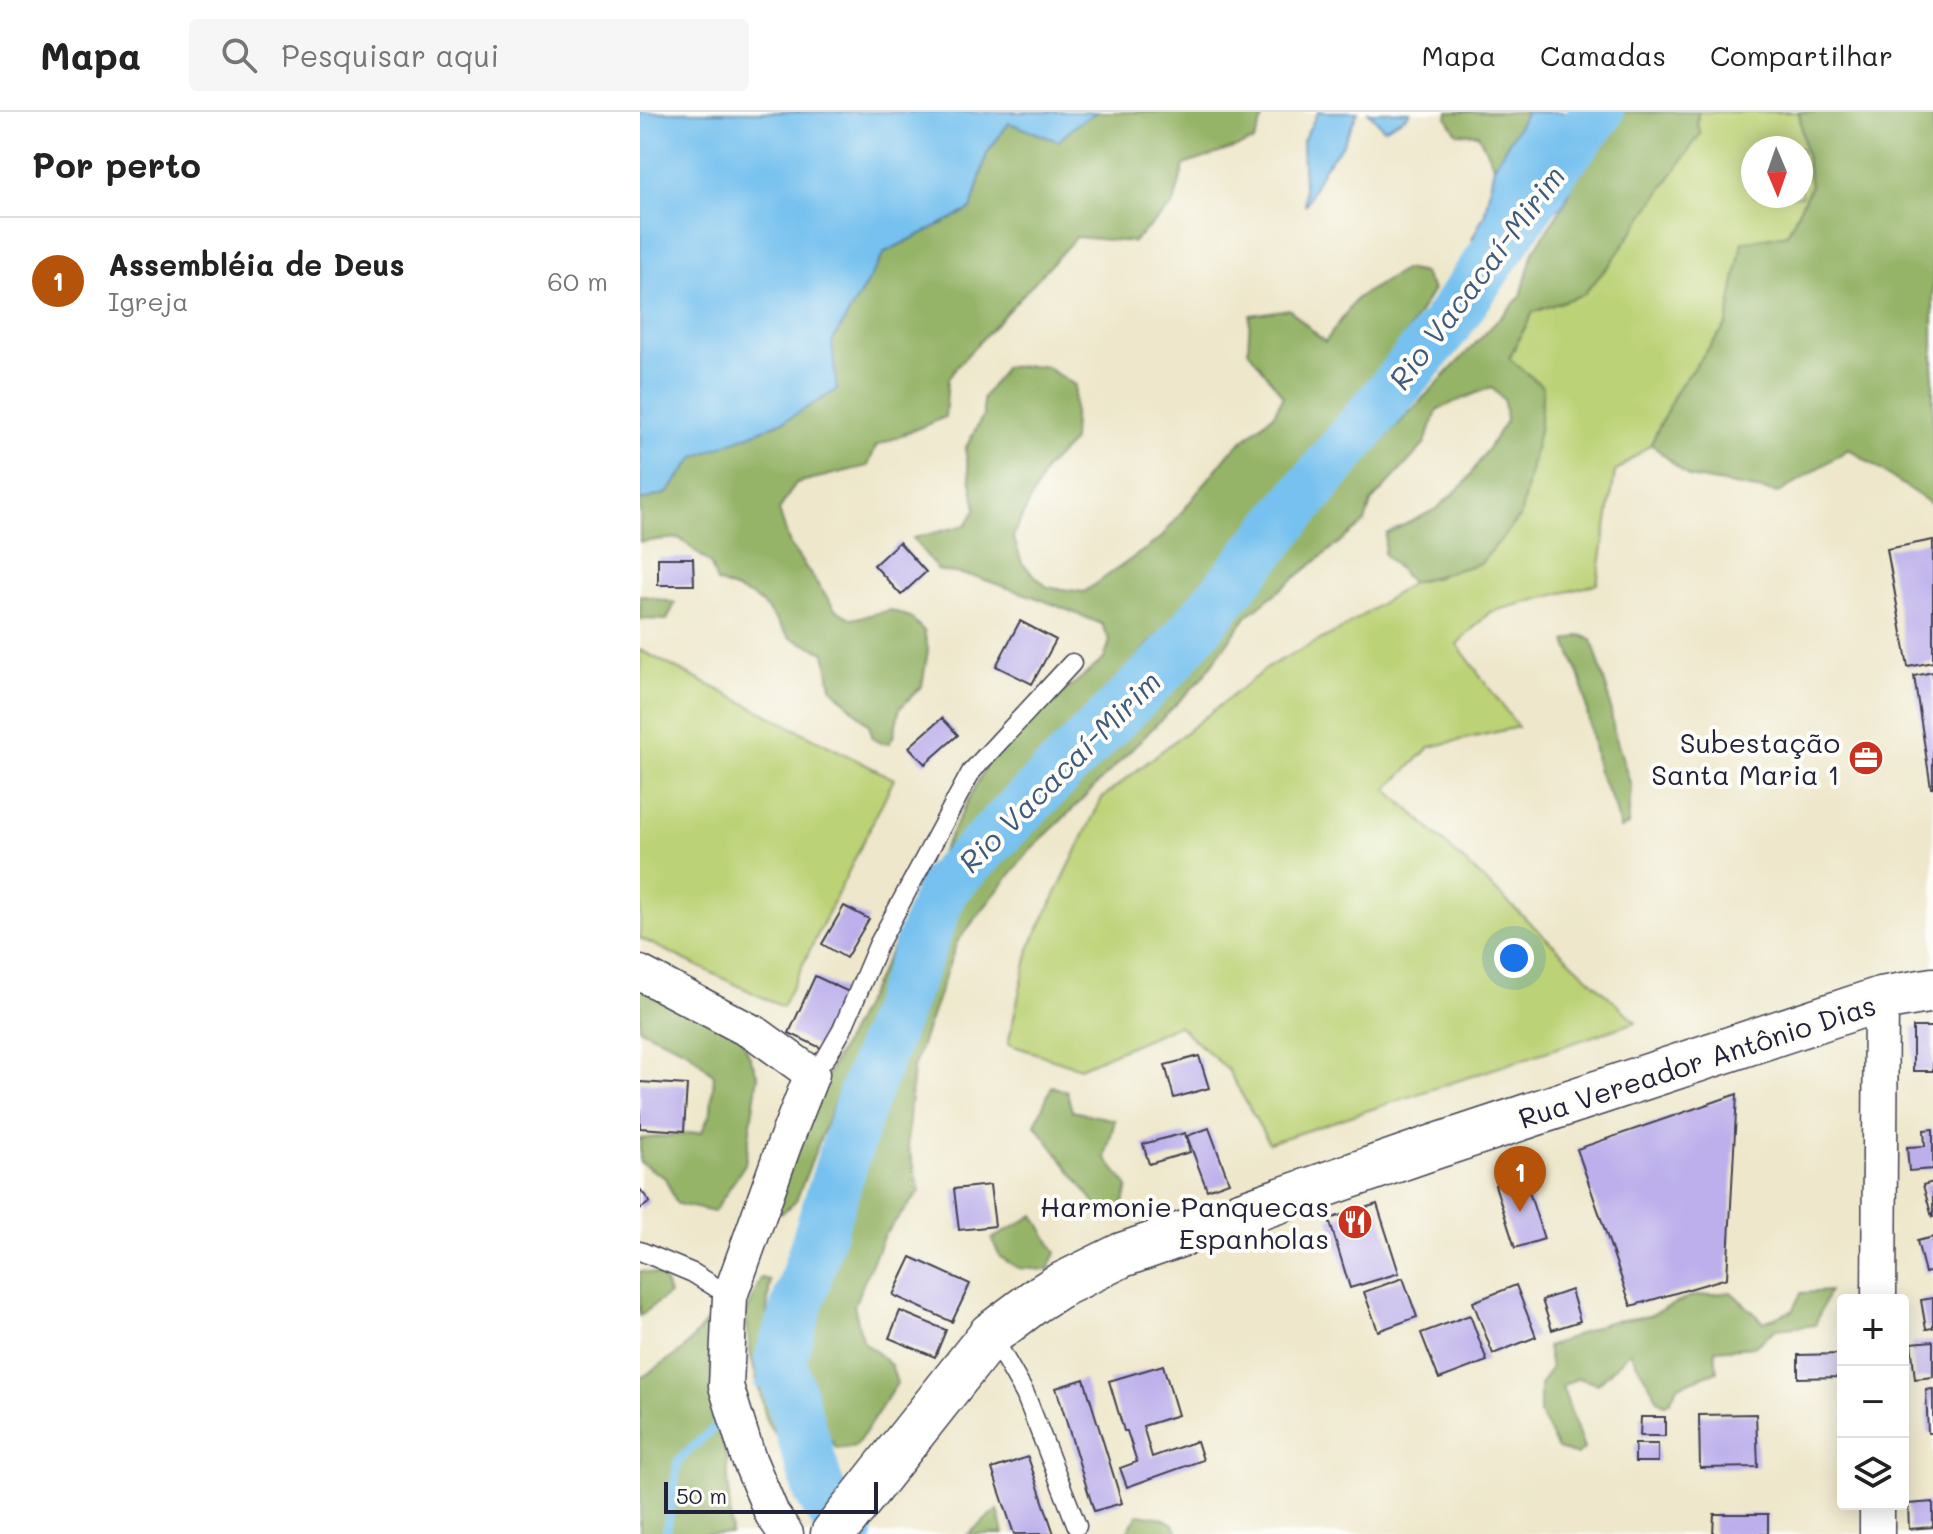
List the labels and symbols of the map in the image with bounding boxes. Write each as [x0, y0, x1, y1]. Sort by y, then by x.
north arrow [1741, 136, 1813, 208]
water label: Rio Vacacaí-Mirim [1379, 157, 1573, 397]
water label: Rio Vacacaí-Mirim [949, 661, 1169, 881]
place label: Subestação Santa Maria 1 [1651, 724, 1840, 792]
office icon: Subestação Santa Maria 1 [1847, 739, 1885, 777]
your location [1494, 938, 1534, 978]
street label: Rua Vereador Antônio Dias [1514, 986, 1880, 1136]
pin: 1 [1494, 1146, 1546, 1212]
place label: Harmonie Panquecas Espanholas [1040, 1188, 1329, 1256]
restaurant icon: Harmonie Panquecas Espanholas [1336, 1203, 1374, 1241]
scale bar [664, 1478, 878, 1514]

